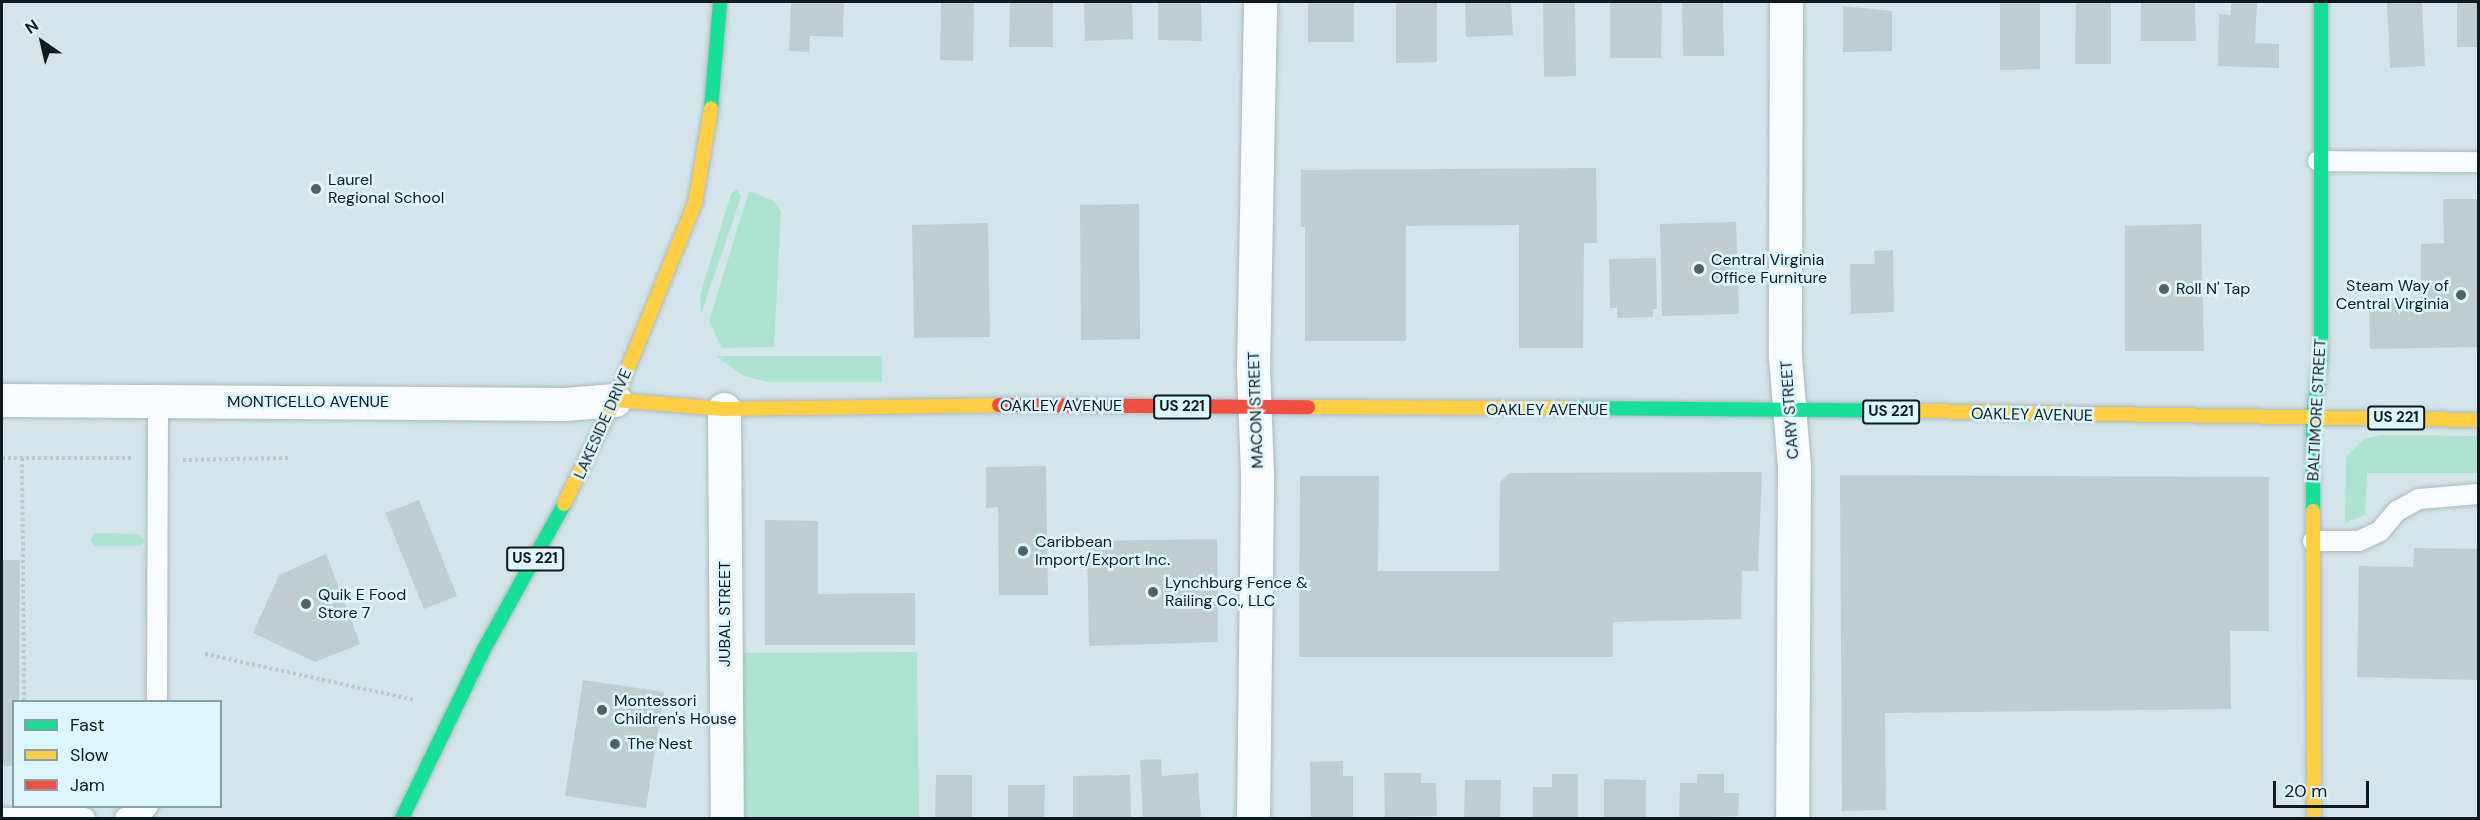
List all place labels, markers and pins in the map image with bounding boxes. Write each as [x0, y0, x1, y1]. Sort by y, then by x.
place label: Laurel Regional School [328, 170, 444, 208]
marker: Laurel Regional School [309, 182, 323, 196]
place label: Central Virginia Office Furniture [1711, 250, 1827, 288]
marker: Central Virginia Office Furniture [1692, 262, 1706, 276]
place label: Steam Way of Central Virginia [2336, 276, 2449, 314]
place label: Roll N' Tap [2176, 279, 2250, 299]
marker: Roll N' Tap [2157, 282, 2171, 296]
marker: Steam Way of Central Virginia [2454, 288, 2468, 302]
place label: Caribbean Import/Export Inc. [1035, 532, 1170, 570]
marker: Caribbean Import/Export Inc. [1016, 544, 1030, 558]
place label: Lynchburg Fence & Railing Co., LLC [1165, 573, 1308, 611]
place label: Quik E Food Store 7 [318, 585, 406, 623]
marker: Lynchburg Fence & Railing Co., LLC [1146, 585, 1160, 599]
marker: Quik E Food Store 7 [299, 597, 313, 611]
place label: Montessori Children's House [614, 691, 737, 729]
marker: Montessori Children's House [595, 703, 609, 717]
place label: The Nest [627, 734, 693, 754]
marker: The Nest [608, 737, 622, 751]

